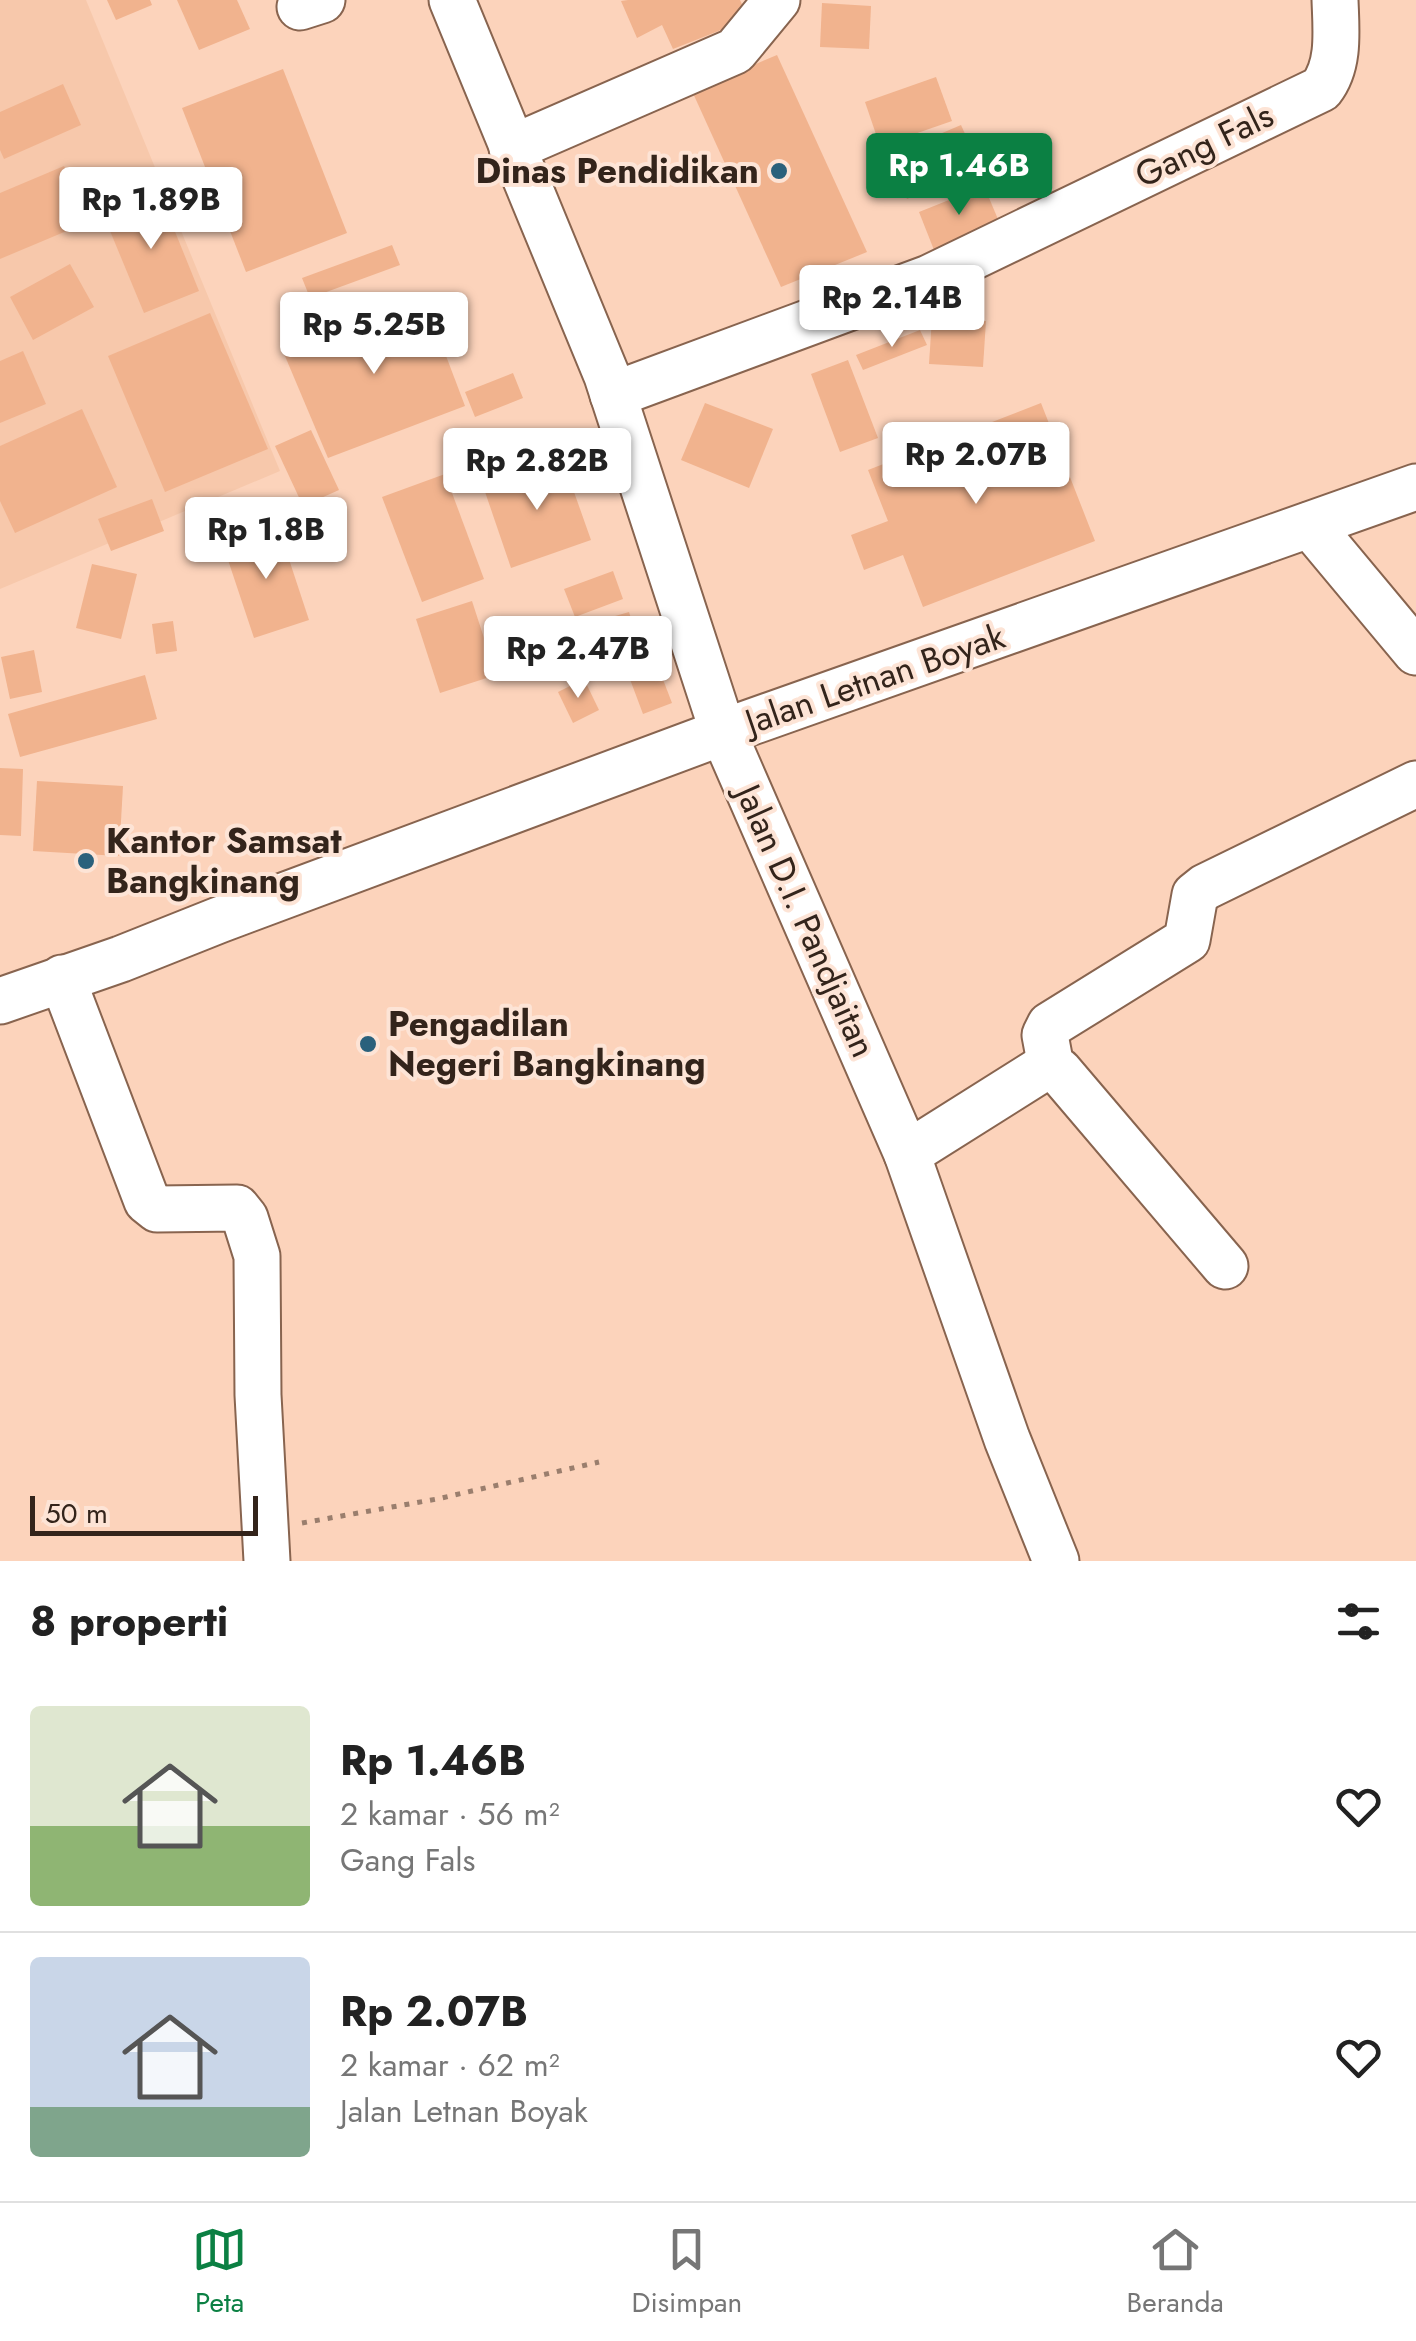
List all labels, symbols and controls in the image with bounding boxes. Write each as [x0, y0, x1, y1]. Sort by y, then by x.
street label: Gang Fals [1126, 90, 1282, 200]
pin: Rp 1.46B [856, 133, 1062, 218]
text: Rp 1.46B [888, 142, 1030, 188]
place label: Dinas Pendidikan [476, 146, 759, 196]
marker: Dinas Pendidikan [768, 160, 790, 182]
pin: Rp 1.89B [48, 167, 254, 252]
text: Rp 1.89B [81, 176, 221, 222]
pin: Rp 2.14B [789, 265, 995, 350]
text: Rp 2.14B [821, 274, 963, 320]
pin: Rp 5.25B [271, 292, 477, 377]
text: Rp 5.25B [302, 301, 446, 347]
pin: Rp 2.07B [873, 422, 1079, 507]
pin: Rp 2.82B [434, 428, 640, 513]
text: Rp 2.07B [904, 431, 1048, 477]
text: Rp 2.82B [465, 437, 609, 483]
pin: Rp 1.8B [174, 497, 358, 582]
text: Rp 1.8B [207, 506, 325, 552]
street label: Jalan Letnan Boyak [735, 611, 1012, 748]
pin: Rp 2.47B [475, 616, 681, 701]
text: Rp 2.47B [506, 625, 650, 671]
street label: Jalan D.I. Pandjaitan [722, 773, 889, 1065]
place label: Kantor Samsat Bangkinang [106, 816, 342, 906]
marker: Kantor Samsat Bangkinang [75, 850, 97, 872]
place label: Pengadilan Negeri Bangkinang [388, 999, 706, 1089]
marker: Pengadilan Negeri Bangkinang [357, 1033, 379, 1055]
scale bar [30, 1491, 258, 1536]
text: 50 m [45, 1493, 108, 1534]
text: 8 properti [30, 1591, 228, 1652]
icon: filters [1331, 1594, 1386, 1649]
text: Rp 1.46B [340, 1730, 526, 1791]
icon: home [110, 1746, 230, 1866]
icon: heart [1331, 1779, 1386, 1834]
text: 2 kamar · 56 m² [340, 1791, 560, 1837]
text: Gang Fals [340, 1837, 476, 1883]
text: Rp 2.07B [340, 1981, 528, 2042]
icon: home [110, 1997, 230, 2117]
icon: heart [1331, 2030, 1386, 2085]
text: 2 kamar · 62 m² [340, 2042, 560, 2088]
text: Jalan Letnan Boyak [340, 2088, 588, 2134]
tab: Peta [192, 2222, 247, 2323]
tab: Disimpan [631, 2222, 742, 2323]
tab: Beranda [1127, 2222, 1224, 2323]

